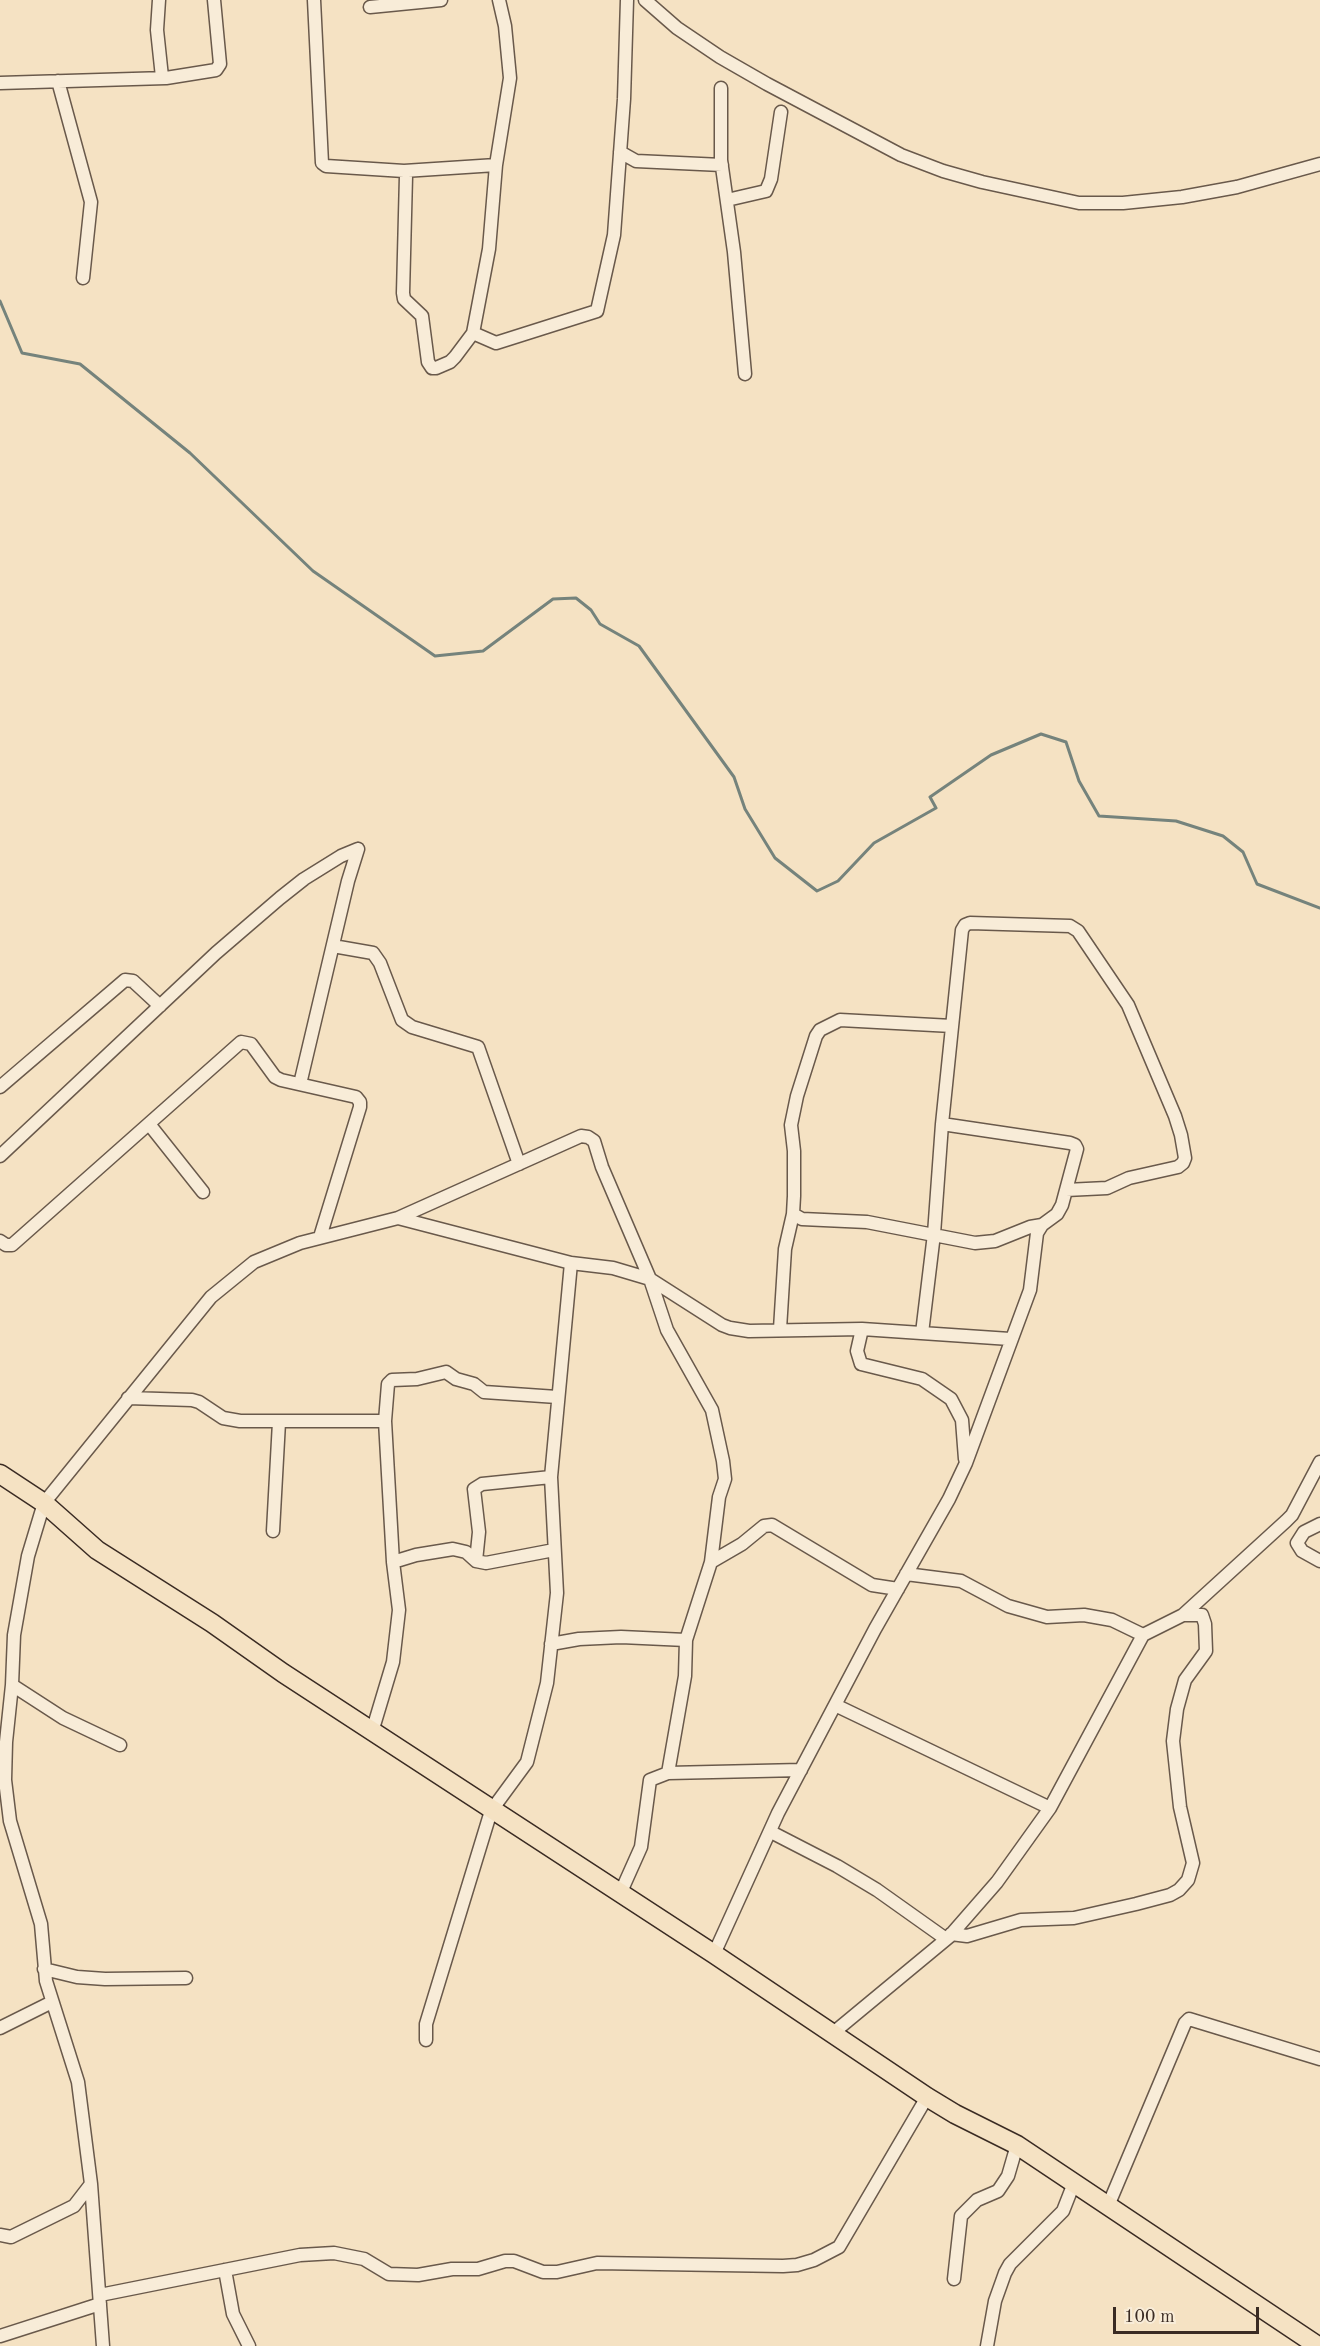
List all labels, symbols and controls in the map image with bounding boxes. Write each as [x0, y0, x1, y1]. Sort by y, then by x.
scale bar [1116, 2295, 1262, 2333]
text: 100 m [1124, 2308, 1175, 2326]

